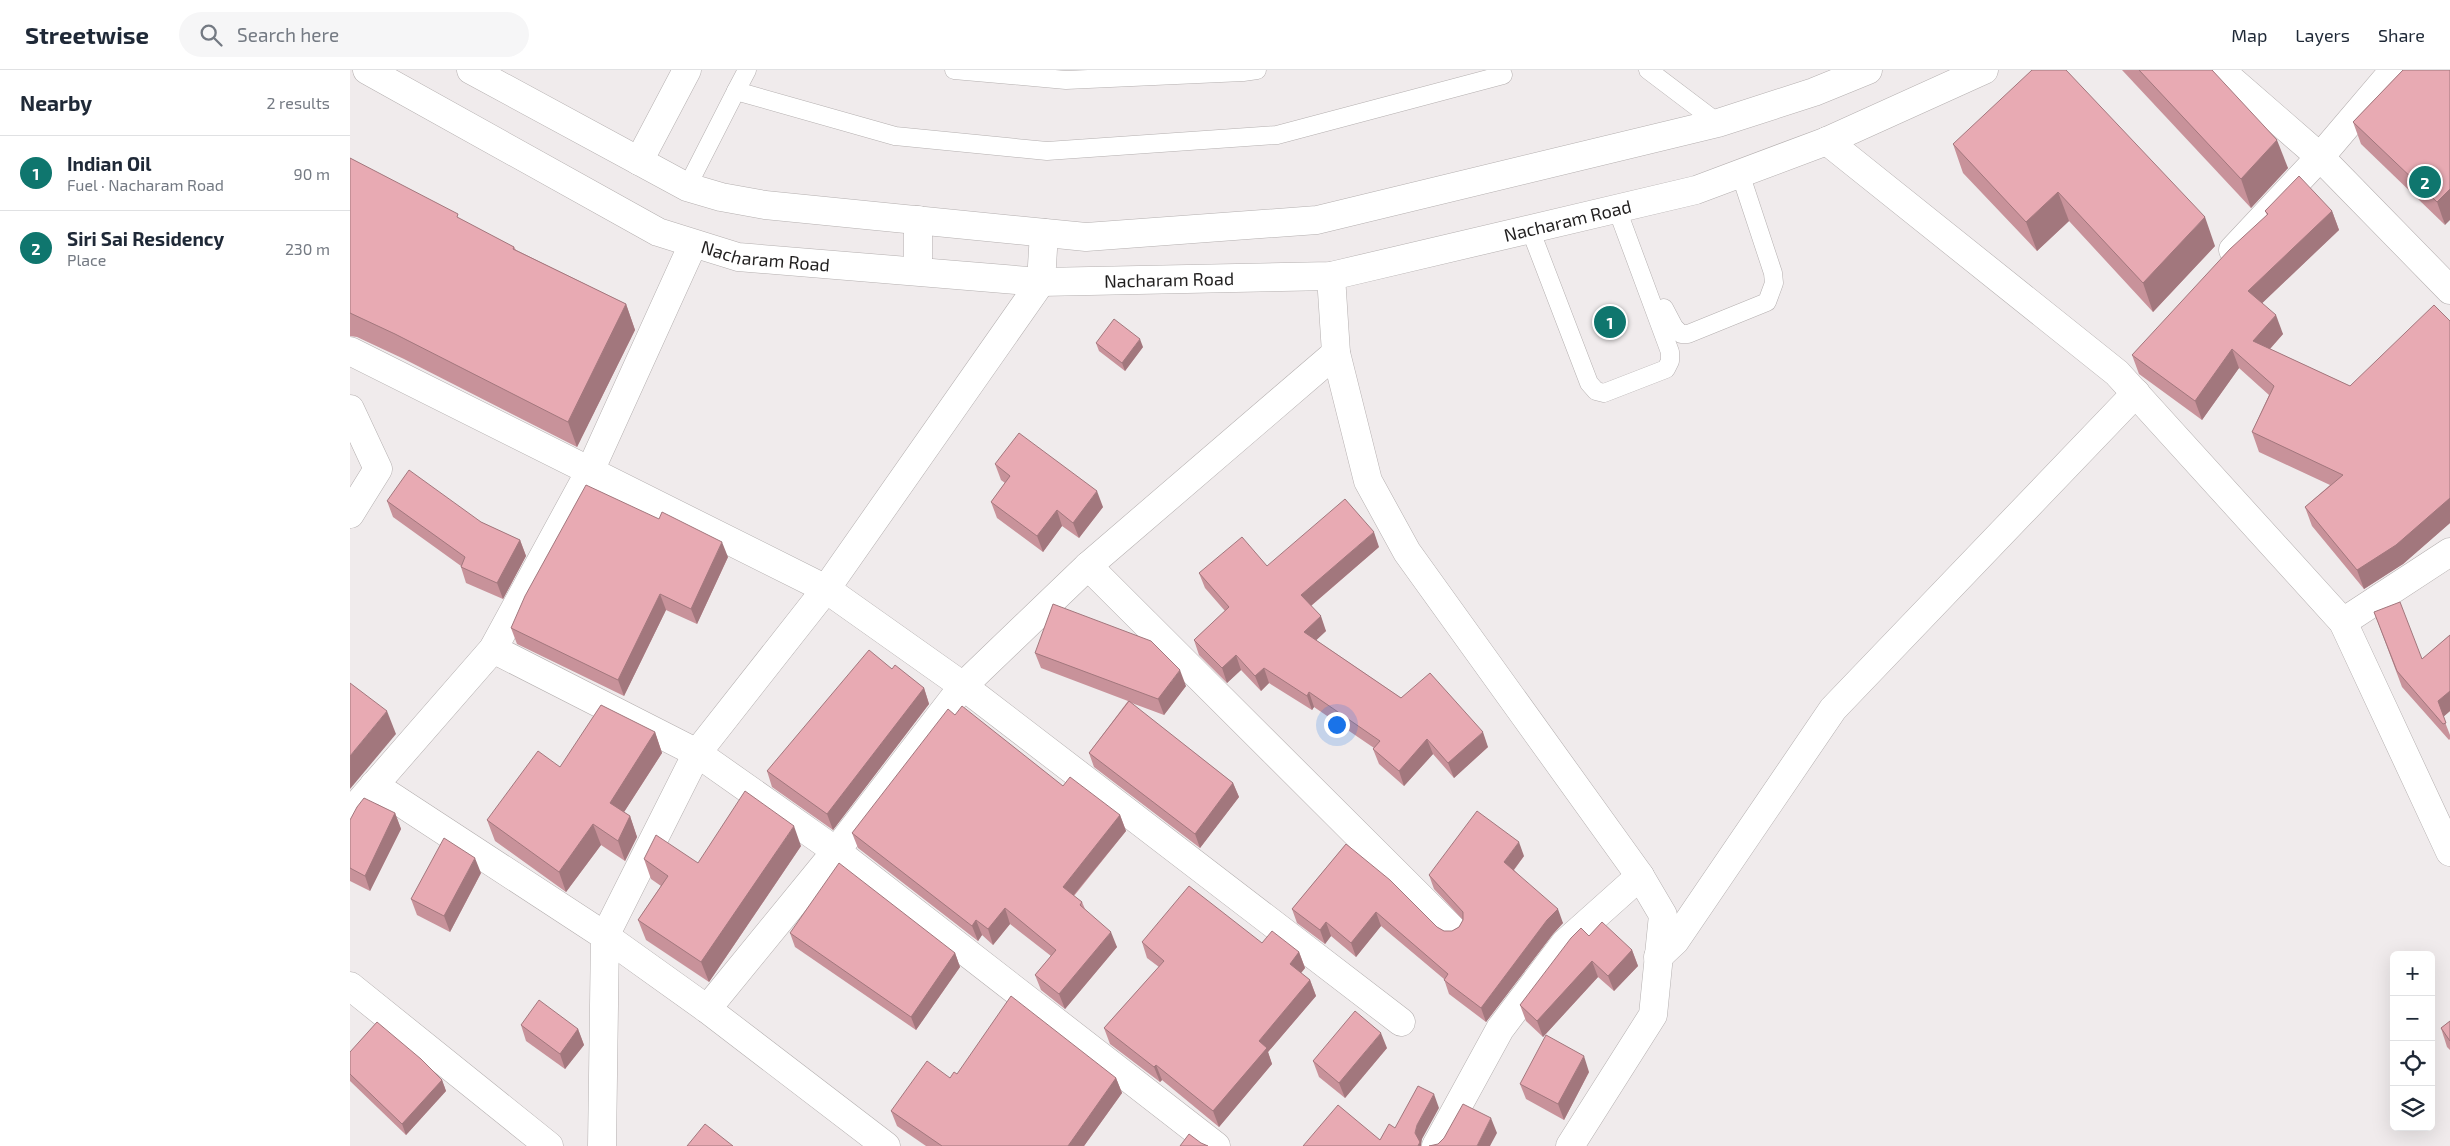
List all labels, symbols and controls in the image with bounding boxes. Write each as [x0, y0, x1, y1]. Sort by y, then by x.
search box [179, 12, 529, 57]
text: Streetwise [25, 20, 149, 49]
icon: search [197, 21, 225, 49]
text: Search here [237, 23, 339, 46]
text: Map [2231, 24, 2267, 46]
text: Layers [2295, 24, 2350, 46]
text: Share [2378, 24, 2425, 46]
text: Nearby [20, 90, 92, 115]
text: 2 results [267, 93, 330, 112]
text: Indian Oil [67, 152, 151, 175]
pin: 2 [2409, 163, 2441, 201]
text: 1 [33, 164, 39, 183]
text: 90 m [294, 164, 330, 183]
text: Fuel · Nacharam Road [67, 175, 224, 194]
street label: Nacharam Road [1502, 195, 1633, 246]
text: Siri Sai Residency [67, 227, 224, 250]
street label: Nacharam Road [698, 235, 831, 276]
text: 2 [31, 239, 41, 258]
text: 230 m [285, 239, 330, 258]
text: Place [67, 250, 106, 269]
street label: Nacharam Road [1104, 267, 1234, 292]
pin: 1 [1594, 303, 1626, 341]
your location [1324, 712, 1350, 738]
map controls [2390, 951, 2435, 1131]
button: + [2390, 951, 2435, 996]
button: − [2390, 996, 2435, 1041]
button: locate [2390, 1041, 2435, 1086]
button: layers [2390, 1086, 2435, 1131]

